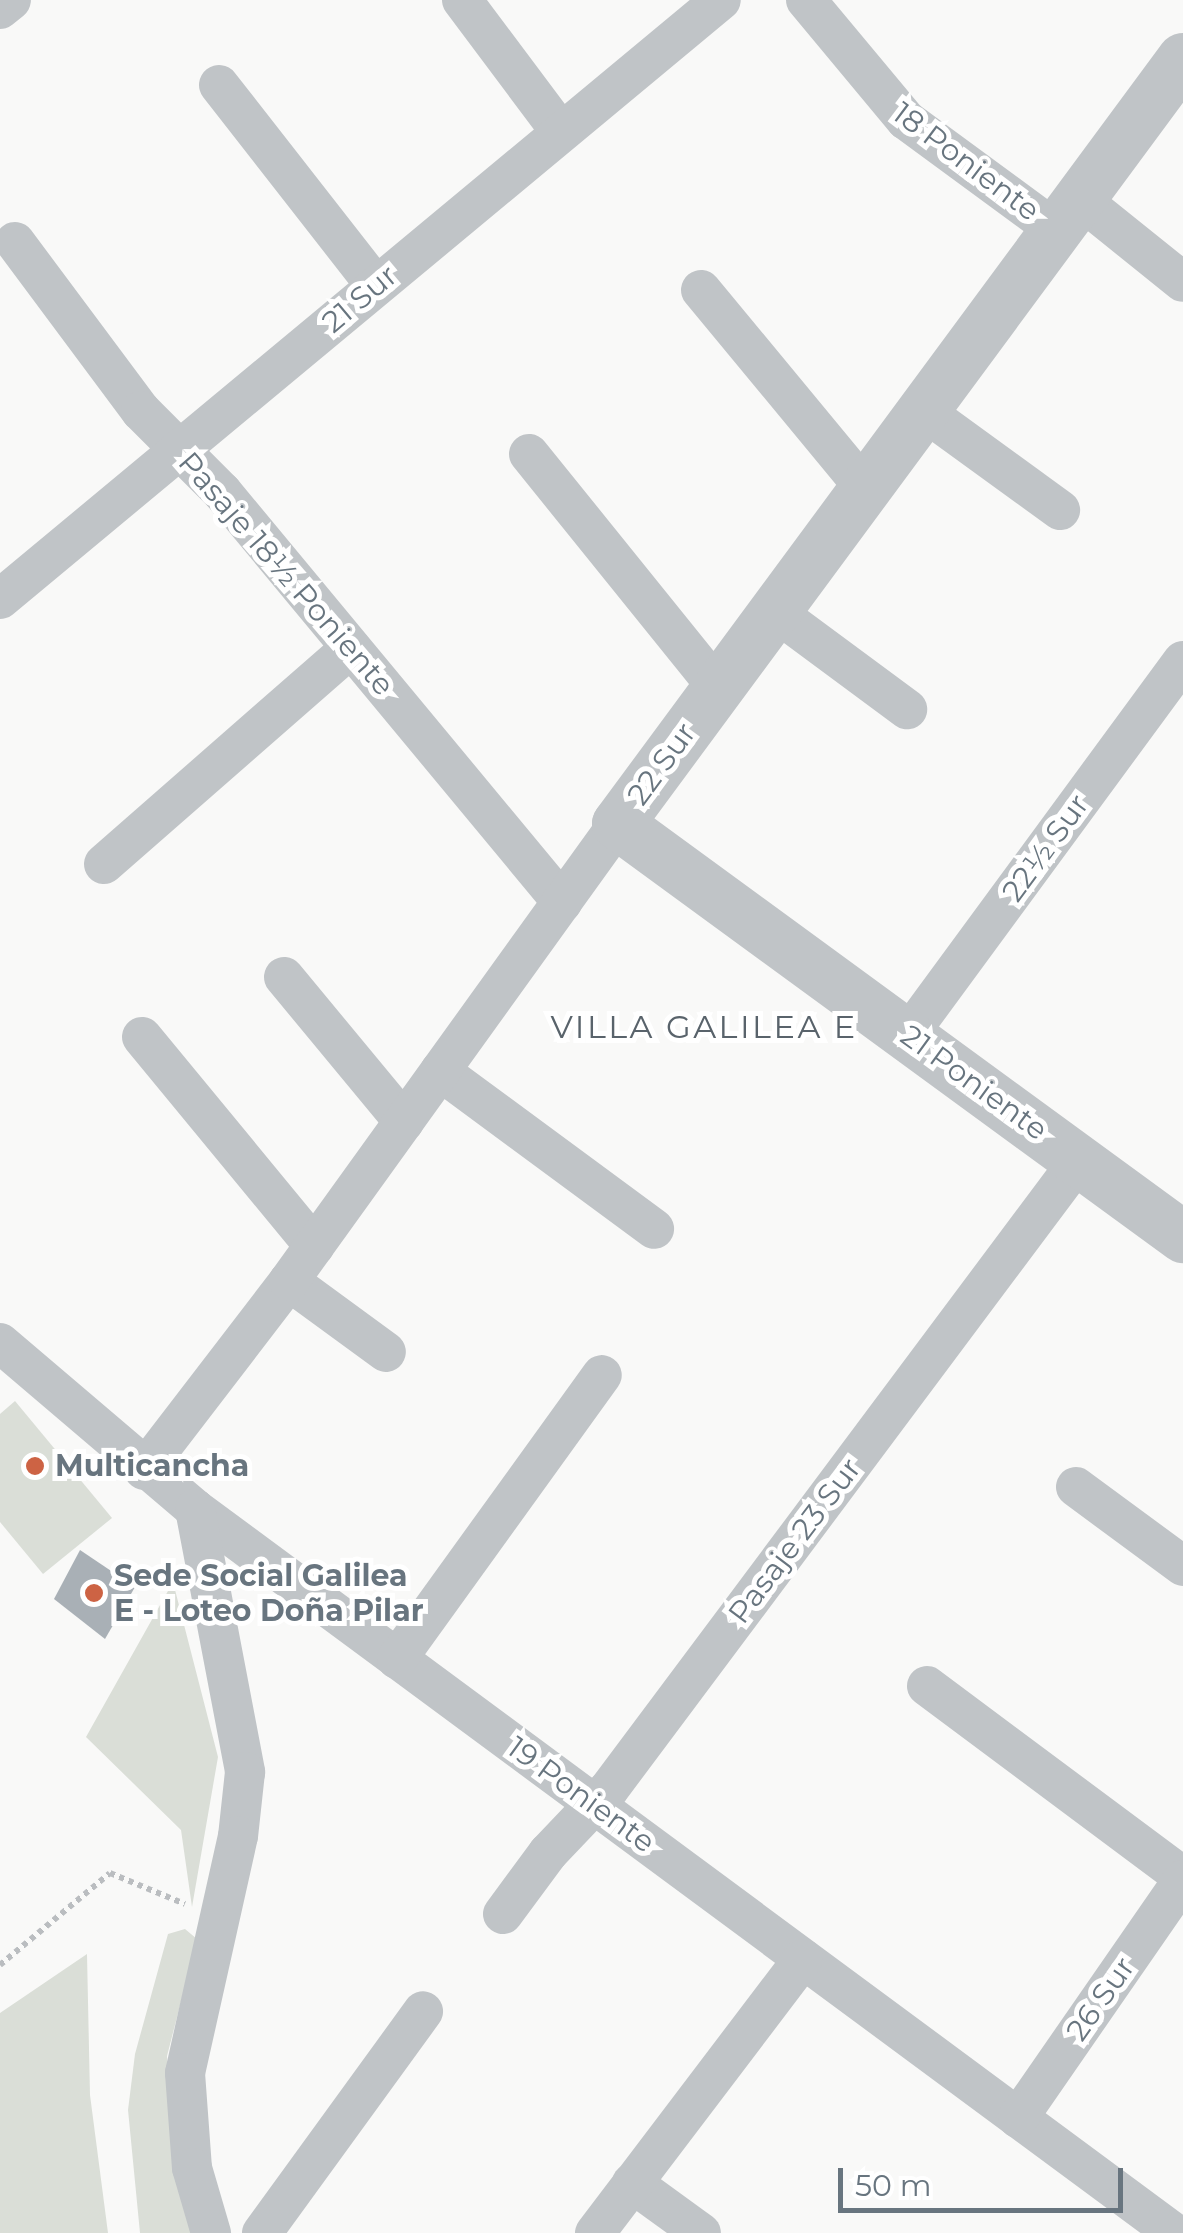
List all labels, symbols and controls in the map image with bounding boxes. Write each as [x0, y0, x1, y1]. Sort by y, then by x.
street label: 18 Poniente [886, 95, 1046, 229]
street label: 21 Sur [315, 257, 405, 341]
street label: Pasaje 18½ Poniente [171, 445, 401, 703]
street label: 22 Sur [620, 716, 704, 812]
street label: 22½ Sur [995, 787, 1097, 909]
district label: VILLA GALILEA E [550, 1008, 858, 1046]
street label: 21 Poniente [894, 1018, 1054, 1148]
place label: Multicancha [55, 1448, 249, 1484]
street label: Pasaje 23 Sur [721, 1451, 869, 1631]
marker: Multicancha [24, 1455, 46, 1477]
place label: Sede Social Galilea E - Loteo Doña Pilar [114, 1558, 424, 1628]
marker: Sede Social Galilea E - Loteo Doña Pilar [83, 1582, 105, 1604]
street label: 19 Poniente [500, 1729, 662, 1861]
street label: 26 Sur [1059, 1950, 1143, 2048]
scale bar [843, 2148, 1128, 2210]
text: 50 m [855, 2167, 932, 2204]

